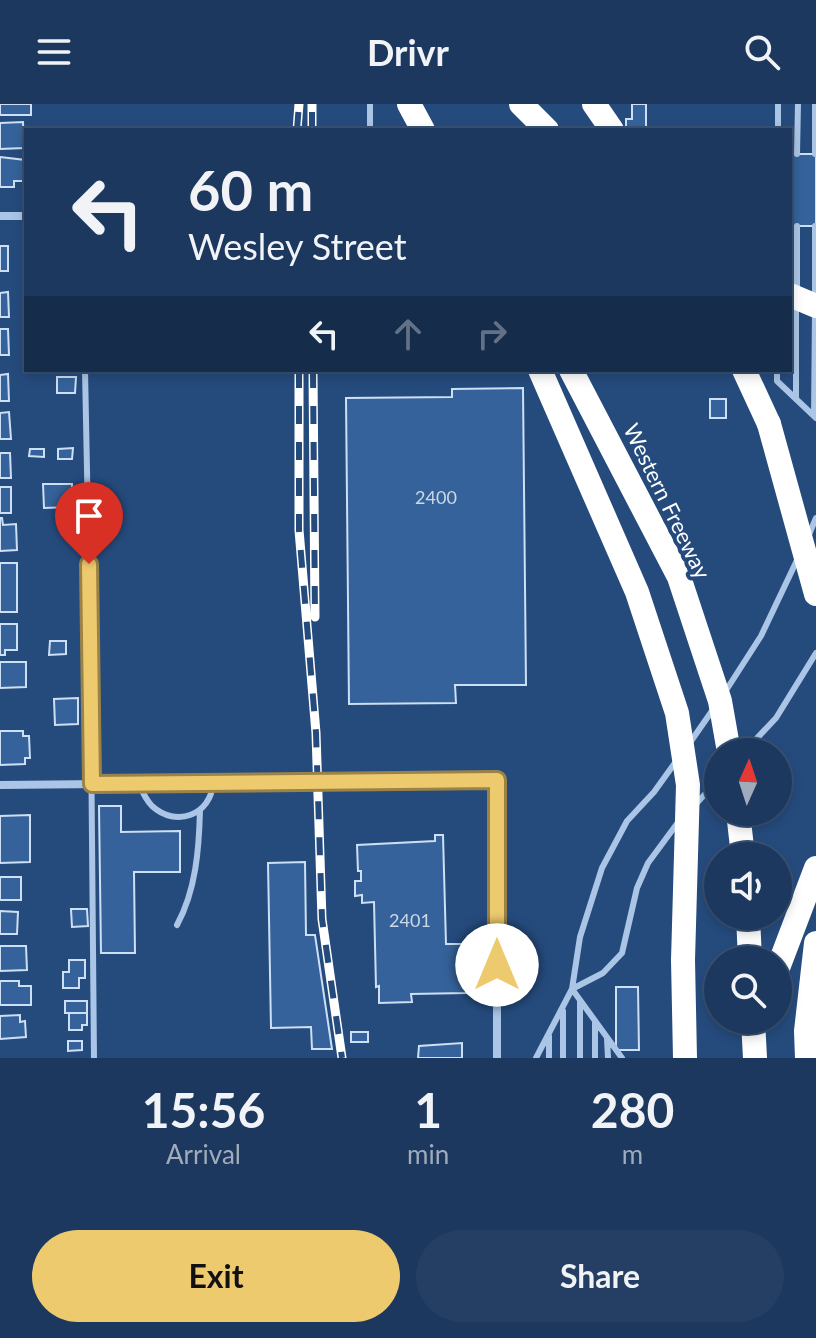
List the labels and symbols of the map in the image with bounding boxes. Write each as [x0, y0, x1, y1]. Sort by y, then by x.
street label: Western Freeway [618, 419, 717, 583]
pin [55, 482, 123, 564]
house number: 2400 [415, 486, 457, 508]
north arrow [704, 738, 792, 826]
house number: 2401 [389, 909, 431, 931]
position arrow [455, 923, 539, 1007]

